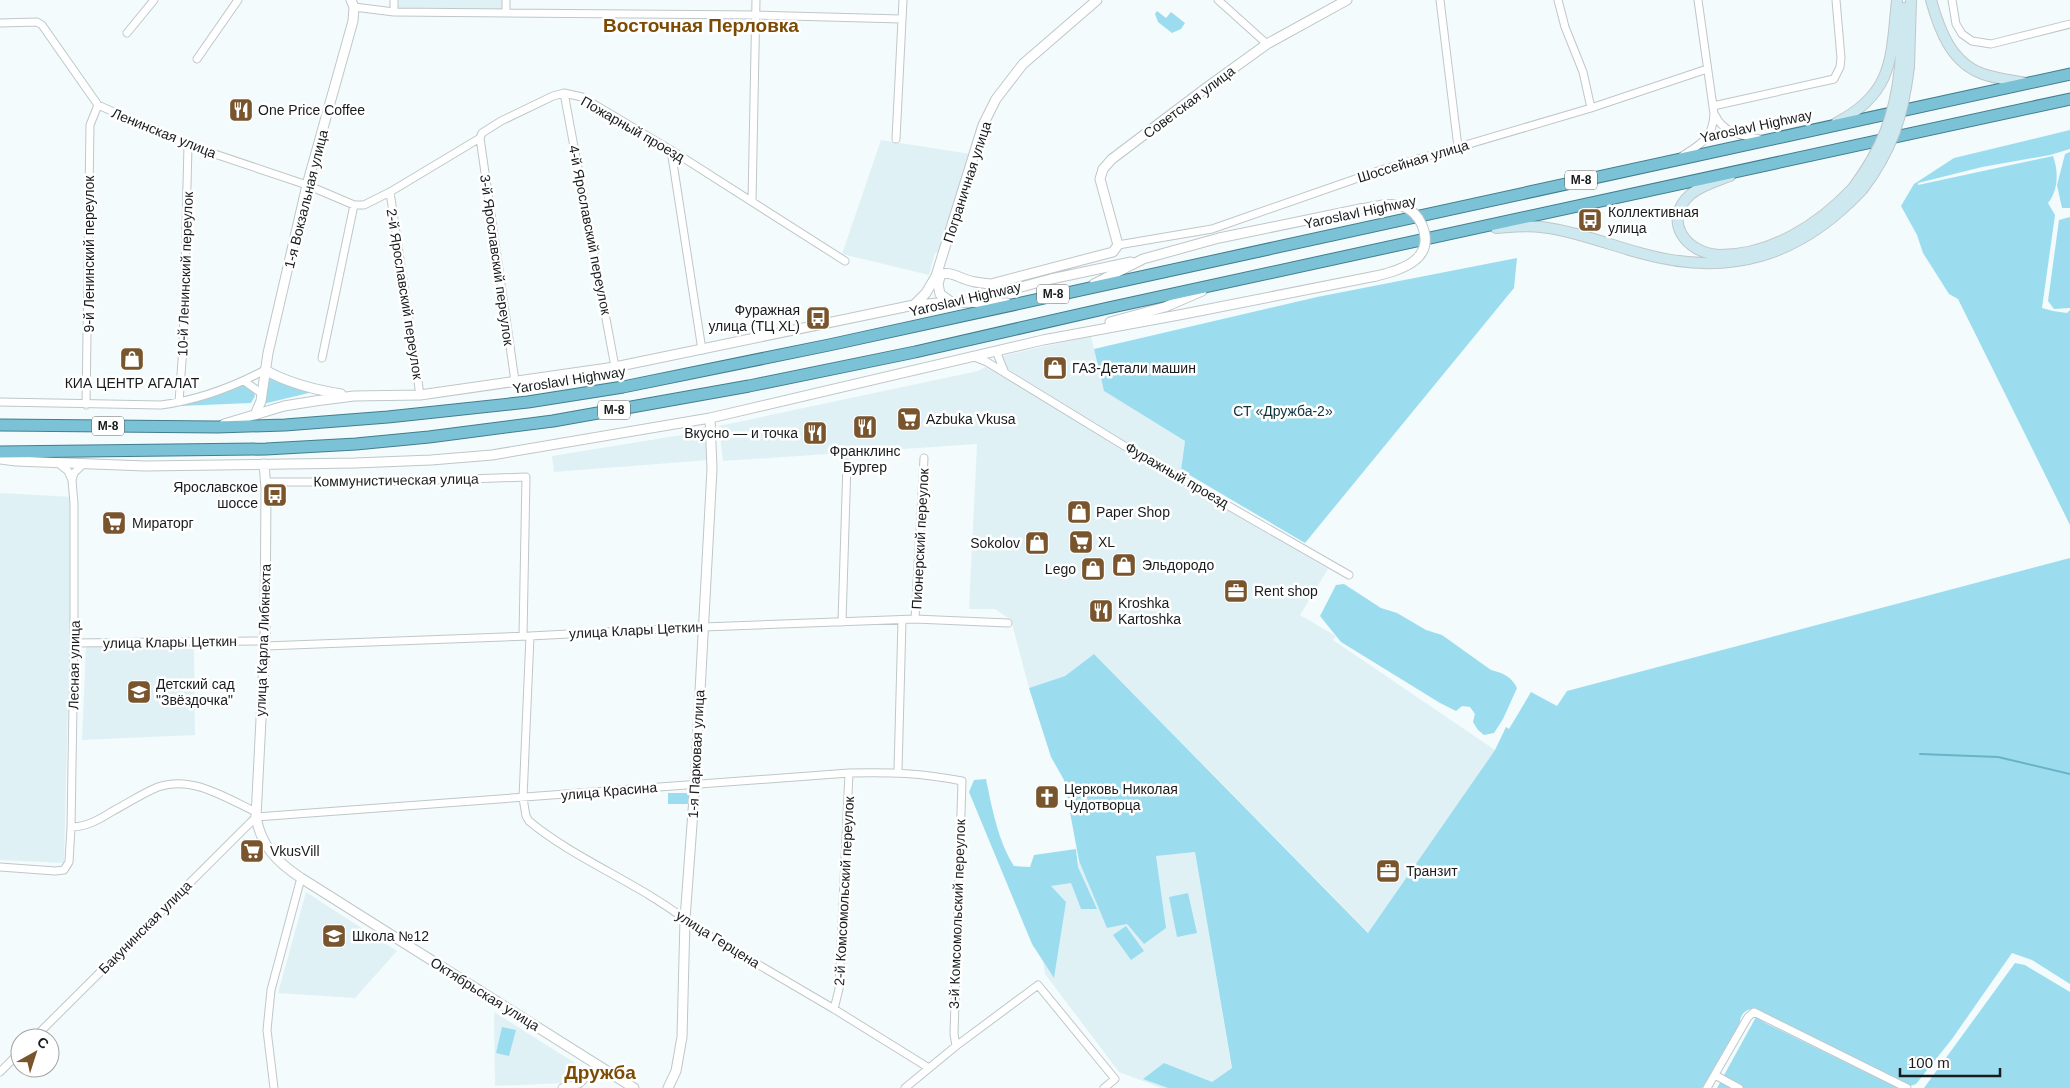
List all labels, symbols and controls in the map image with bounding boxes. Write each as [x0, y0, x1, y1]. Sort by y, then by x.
district label: Восточная Перловка [603, 15, 799, 36]
street label: Советская улица [1140, 62, 1238, 141]
street label: Пожарный проезд [578, 93, 688, 165]
restaurant icon: One Price Coffee [228, 97, 254, 123]
place label: One Price Coffee [258, 102, 365, 118]
street label: Ленинская улица [109, 105, 219, 161]
street label: Yaroslavl Highway [1699, 106, 1813, 146]
street label: Пограничная улица [940, 119, 994, 245]
street label: 1-я Вокзальная улица [281, 128, 331, 270]
street label: Шоссейная улица [1355, 136, 1471, 186]
street label: 4-й Ярославский переулок [566, 144, 614, 317]
road number: М-8 [1565, 170, 1597, 190]
street label: 3-й Ярославский переулок [477, 173, 517, 347]
street label: 9-й Ленинский переулок [81, 175, 97, 332]
street label: 10-й Ленинский переулок [174, 191, 196, 357]
street label: Yaroslavl Highway [1303, 192, 1417, 232]
place label: Коллективная улица [1608, 204, 1699, 236]
bus stop icon: Коллективная улица [1577, 207, 1603, 233]
street label: 2-й Ярославский переулок [384, 208, 427, 381]
street label: Yaroslavl Highway [908, 278, 1022, 320]
road number: М-8 [1037, 284, 1069, 304]
place label: Фуражная улица (ТЦ XL) [708, 302, 800, 334]
bus stop icon: Фуражная улица (ТЦ XL) [805, 305, 831, 331]
shop icon: КИА ЦЕНТР АГАЛАТ [119, 346, 145, 372]
shop icon: ГАЗ-Детали машин [1042, 355, 1068, 381]
place label: ГАЗ-Детали машин [1072, 360, 1196, 376]
street label: Yaroslavl Highway [511, 363, 627, 397]
place label: КИА ЦЕНТР АГАЛАТ [65, 375, 200, 391]
road number: М-8 [598, 400, 630, 420]
park label: СТ «Дружба-2» [1233, 403, 1333, 419]
supermarket icon: Azbuka Vkusa [896, 406, 922, 432]
place label: Azbuka Vkusa [926, 411, 1016, 427]
restaurant icon: Франклинс Бургер [852, 414, 878, 440]
road number: М-8 [92, 416, 124, 436]
restaurant icon: Вкусно — и точка [802, 420, 828, 446]
place label: Вкусно — и точка [684, 425, 798, 441]
street label: Фуражный проезд [1122, 439, 1232, 511]
place label: Франклинс Бургер [830, 443, 900, 475]
street label: Пионерский переулок [908, 467, 932, 610]
street label: Коммунистическая улица [313, 471, 479, 489]
place label: Ярославское шоссе [173, 479, 258, 511]
bus stop icon: Ярославское шоссе [262, 482, 288, 508]
shop icon: Paper Shop [1066, 499, 1092, 525]
place label: Paper Shop [1096, 504, 1170, 520]
supermarket icon: Мираторг [101, 510, 127, 536]
place label: Мираторг [132, 515, 194, 531]
supermarket icon: XL [1068, 529, 1094, 555]
shop icon: Sokolov [1024, 530, 1050, 556]
place label: XL [1098, 534, 1115, 550]
place label: Sokolov [970, 535, 1020, 551]
shop icon: Эльдородо [1111, 552, 1137, 578]
shop icon: Lego [1080, 556, 1106, 582]
place label: Эльдородо [1142, 557, 1214, 573]
place label: Lego [1045, 561, 1076, 577]
street label: улица Карла Либкнехта [252, 563, 274, 717]
office icon: Rent shop [1223, 578, 1249, 604]
place label: Rent shop [1254, 583, 1318, 599]
place label: Kroshka Kartoshka [1118, 595, 1181, 627]
restaurant icon: Kroshka Kartoshka [1088, 598, 1114, 624]
street label: улица Клары Цеткин [569, 619, 703, 641]
street label: Лесная улица [65, 620, 83, 710]
street label: улица Клары Цеткин [103, 633, 237, 651]
place label: Детский сад "Звёздочка" [156, 676, 235, 708]
school or university icon: Детский сад "Звёздочка" [126, 679, 152, 705]
street label: 1-я Парковая улица [685, 689, 707, 819]
street label: улица Красина [560, 779, 658, 803]
place label: Церковь Николая Чудотворца [1064, 781, 1178, 813]
church icon: Церковь Николая Чудотворца [1034, 784, 1060, 810]
street label: 2-й Комсомольский переулок [831, 795, 857, 986]
street label: 3-й Комсомольский переулок [946, 818, 968, 1009]
supermarket icon: VkusVill [239, 838, 265, 864]
place label: VkusVill [270, 843, 320, 859]
office icon: Транзит [1375, 858, 1401, 884]
place label: Транзит [1406, 863, 1458, 879]
street label: Бакунинская улица [95, 877, 195, 977]
street label: улица Герцена [673, 907, 763, 971]
school or university icon: Школа №12 [321, 923, 347, 949]
place label: Школа №12 [352, 928, 429, 944]
street label: Октябрьская улица [428, 954, 543, 1034]
north arrow [10, 1028, 60, 1078]
text: С [34, 1033, 52, 1052]
scale bar [1900, 1046, 2000, 1078]
text: 100 m [1908, 1054, 1950, 1071]
district label: Дружба [564, 1062, 636, 1083]

